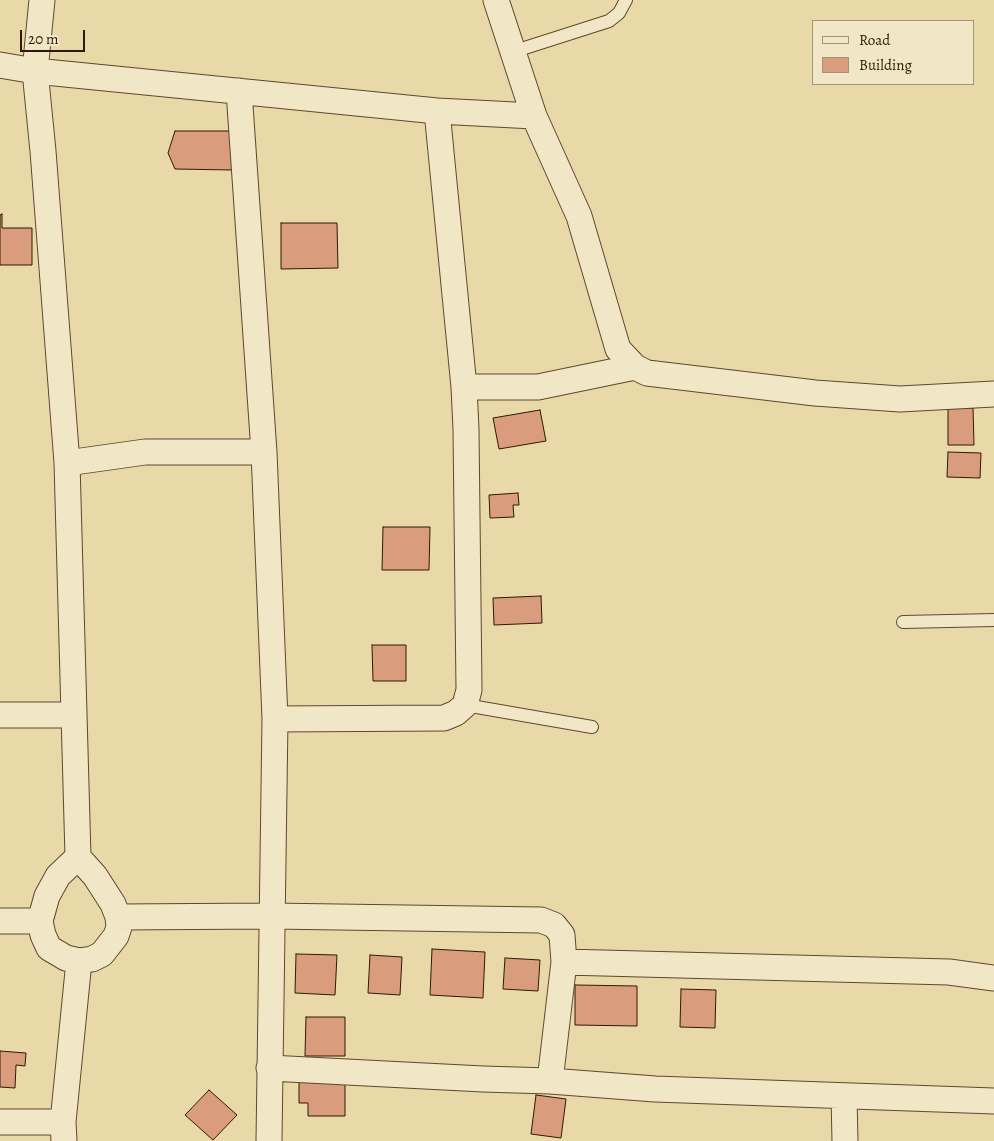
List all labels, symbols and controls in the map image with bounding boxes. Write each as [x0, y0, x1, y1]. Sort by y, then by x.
scale bar [22, 20, 88, 52]
legend [812, 20, 974, 85]
text: 20 m [28, 29, 59, 49]
text: Road [859, 30, 890, 50]
text: Building [859, 55, 912, 75]

